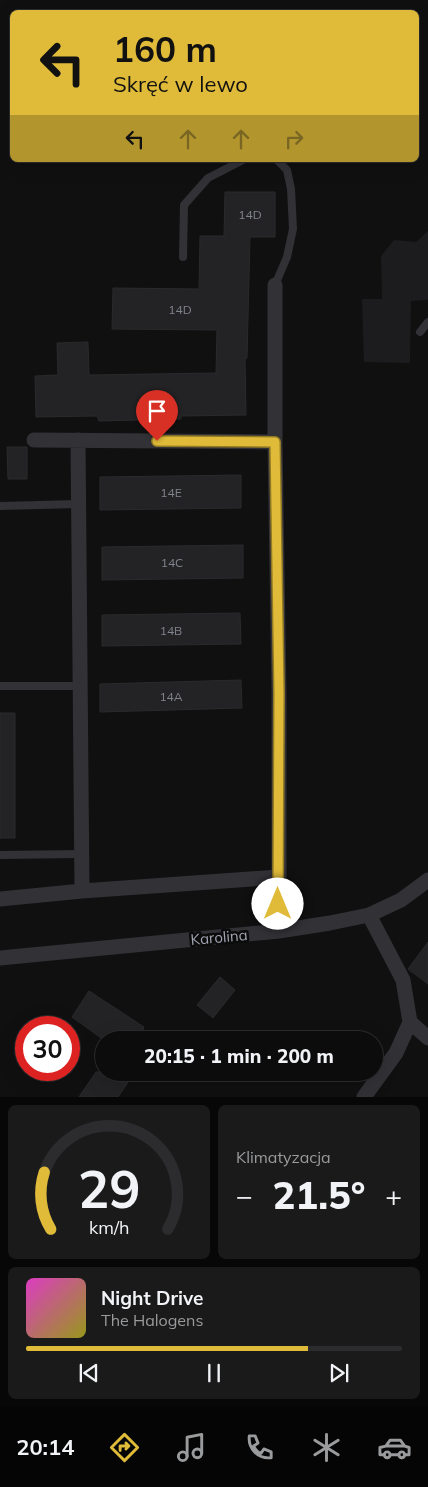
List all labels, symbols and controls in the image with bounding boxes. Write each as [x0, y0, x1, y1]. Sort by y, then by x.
text: 160 m [113, 27, 217, 71]
icon: left [30, 30, 95, 95]
text: Skręć w lewo [113, 70, 248, 98]
icon: left [121, 125, 149, 153]
icon: ahead [174, 125, 202, 153]
icon: ahead [227, 125, 255, 153]
icon: right [280, 125, 308, 153]
house number: 14D [238, 207, 262, 222]
house number: 14D [168, 302, 192, 317]
pin [136, 390, 178, 441]
icon: arrive [143, 397, 171, 425]
house number: 14E [160, 485, 182, 500]
house number: 14C [161, 555, 183, 570]
house number: 14B [160, 623, 182, 638]
house number: 14A [159, 689, 183, 704]
position arrow [251, 877, 303, 929]
street label: Karolina [190, 925, 248, 949]
speed limit sign: 30 [15, 1016, 80, 1081]
text: 20:15 · 1 min · 200 m [144, 1044, 334, 1068]
text: Klimatyzacja [236, 1147, 331, 1167]
text: 29 [78, 1156, 140, 1221]
text: 21.5° [273, 1171, 365, 1219]
text: − [236, 1178, 253, 1213]
text: + [385, 1178, 402, 1213]
text: km/h [89, 1216, 129, 1238]
text: Night Drive [101, 1286, 203, 1310]
text: The Halogens [101, 1310, 203, 1330]
icon: previous [75, 1359, 103, 1387]
icon: pause [200, 1359, 228, 1387]
icon: next [325, 1359, 353, 1387]
icon: directions [107, 1430, 142, 1465]
icon: music [174, 1430, 209, 1465]
icon: phone [242, 1430, 277, 1465]
icon: climate [309, 1430, 344, 1465]
icon: car [377, 1430, 412, 1465]
text: 20:14 [16, 1433, 74, 1461]

